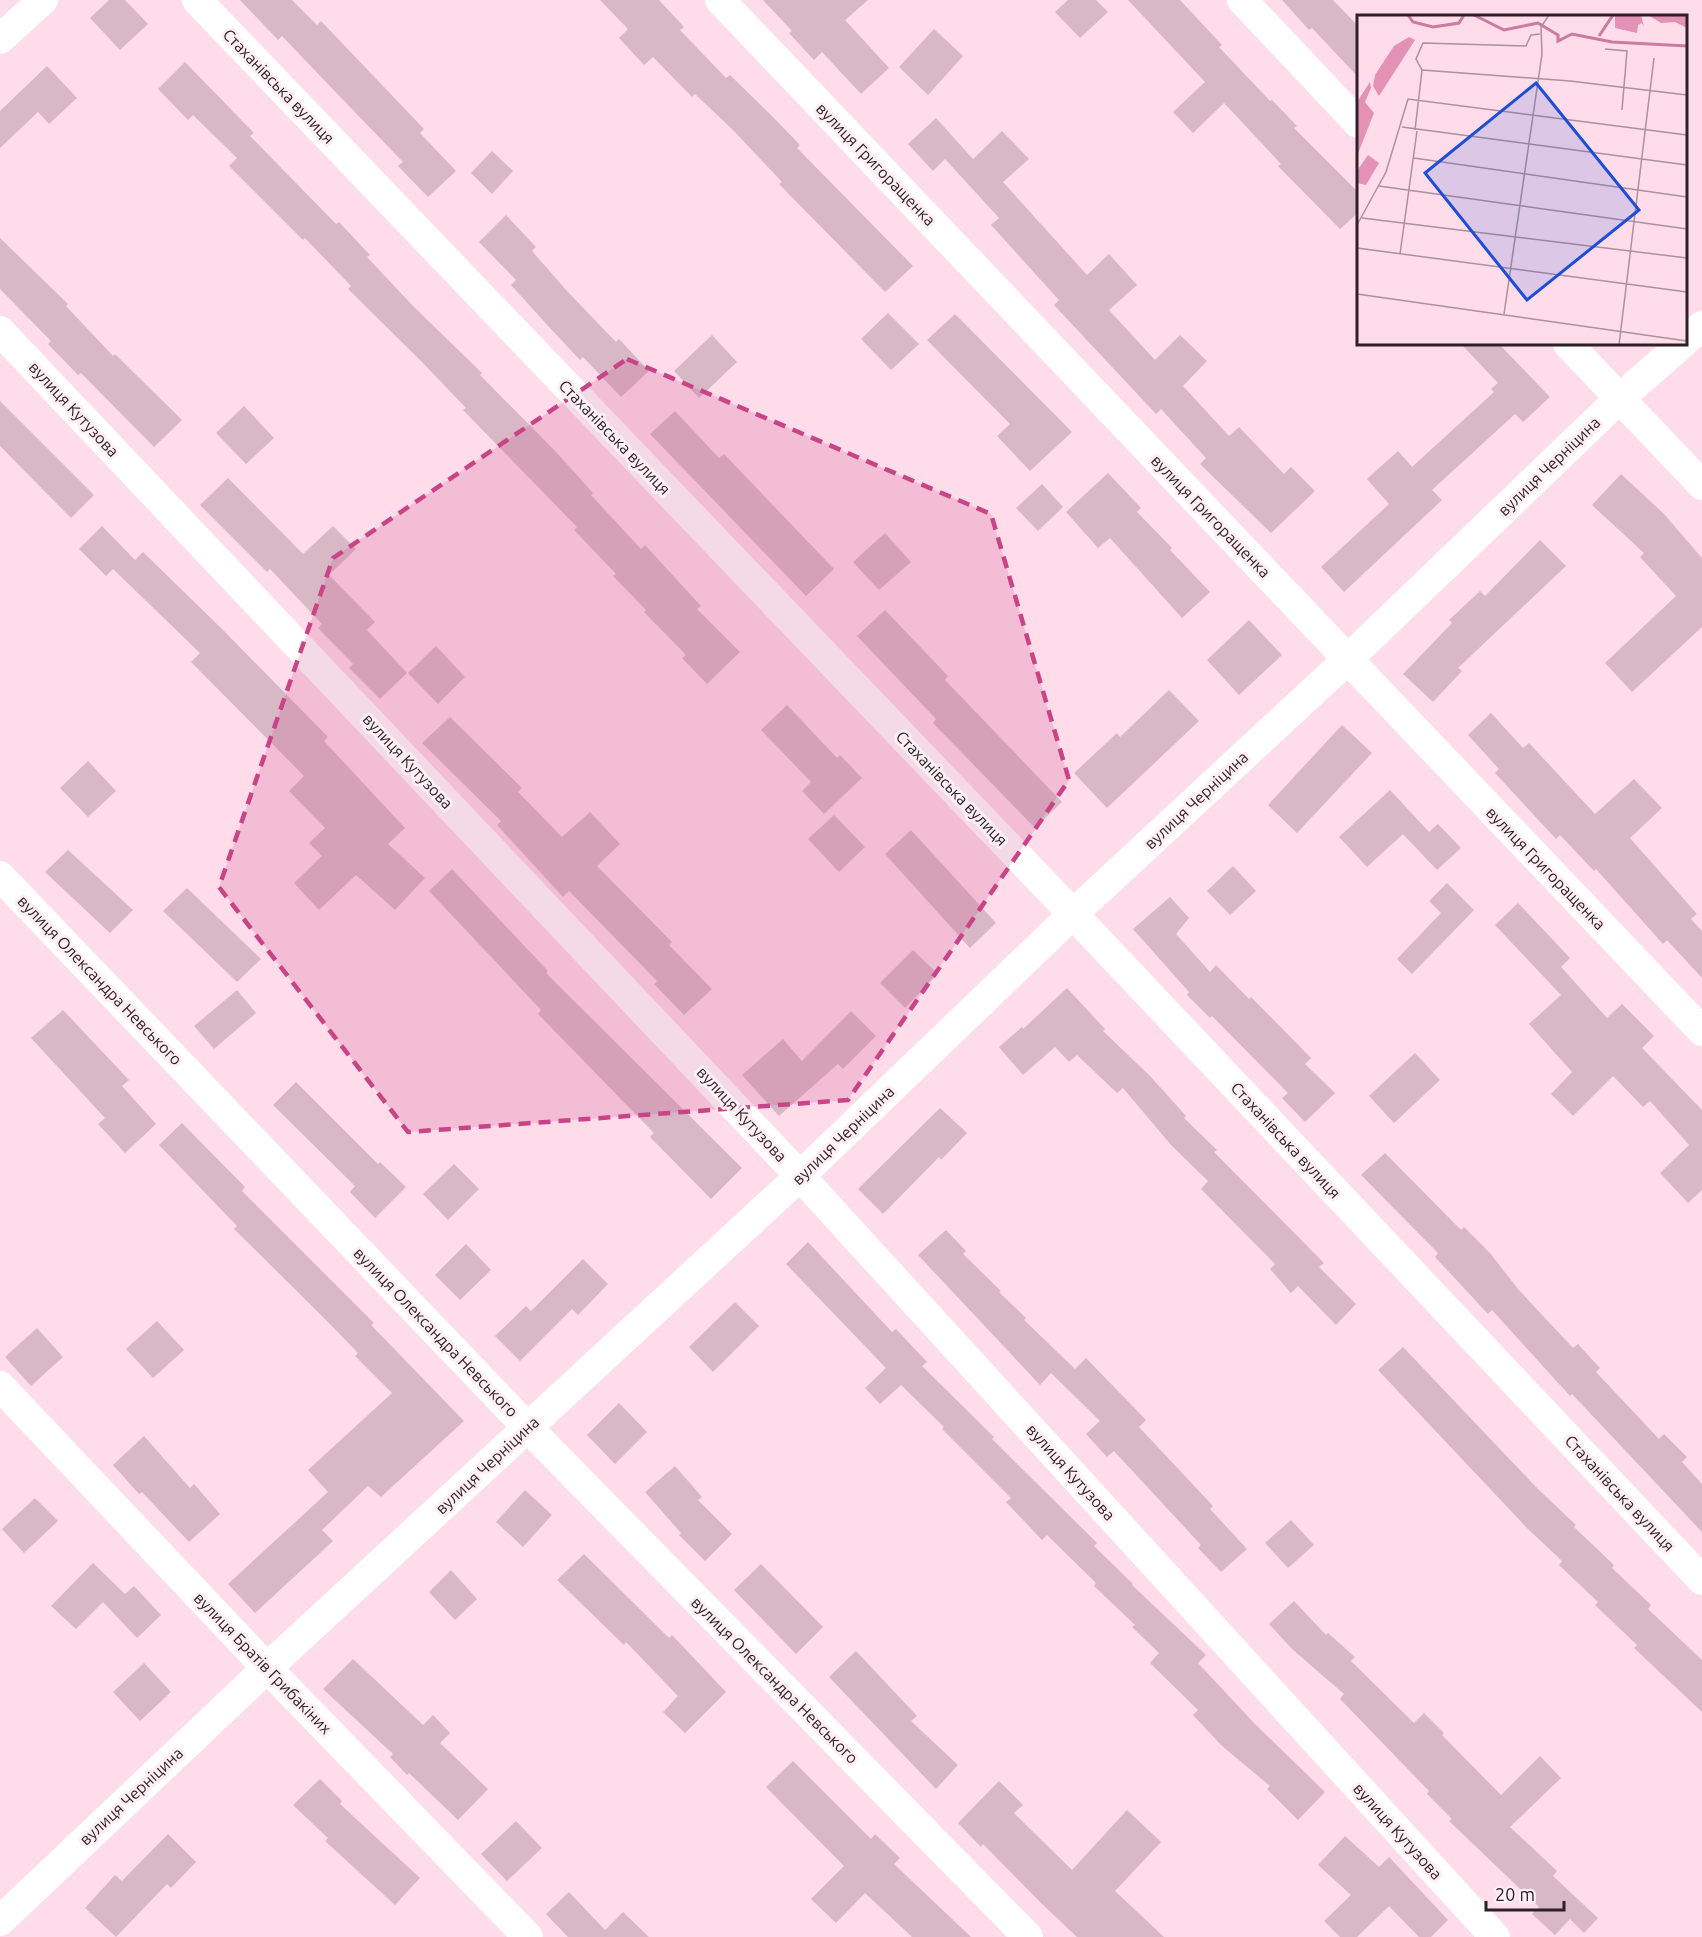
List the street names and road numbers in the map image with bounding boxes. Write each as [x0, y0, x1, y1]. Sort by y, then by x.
street label: Стаханівська вулиця [220, 25, 338, 147]
street label: вулиця Григоращенка [813, 99, 939, 229]
street label: вулиця Кутузова [25, 358, 123, 460]
street label: Стаханівська вулиця [556, 376, 674, 498]
street label: вулиця Черніцина [1494, 413, 1604, 519]
street label: вулиця Григоращенка [1148, 451, 1274, 581]
street label: вулиця Кутузова [359, 710, 457, 812]
street label: Стаханівська вулиця [893, 727, 1011, 849]
street label: вулиця Черніцина [1141, 748, 1251, 852]
street label: вулиця Григоращенка [1483, 803, 1609, 933]
street label: вулиця Олександра Невського [14, 892, 186, 1068]
street label: вулиця Кутузова [693, 1063, 791, 1165]
street label: Стаханівська вулиця [1228, 1078, 1344, 1202]
street label: вулиця Черніцина [788, 1082, 898, 1188]
street label: вулиця Олександра Невського [350, 1244, 522, 1420]
street label: вулиця Черніцина [432, 1413, 542, 1517]
street label: вулиця Кутузова [1023, 1420, 1119, 1524]
street label: Стаханівська вулиця [1562, 1431, 1678, 1555]
street label: вулиця Братів Грибакіних [191, 1589, 335, 1737]
street label: вулиця Олександра Невського [688, 1593, 862, 1767]
street label: вулиця Черніцина [76, 1744, 186, 1848]
street label: вулиця Кутузова [1350, 1779, 1446, 1883]

